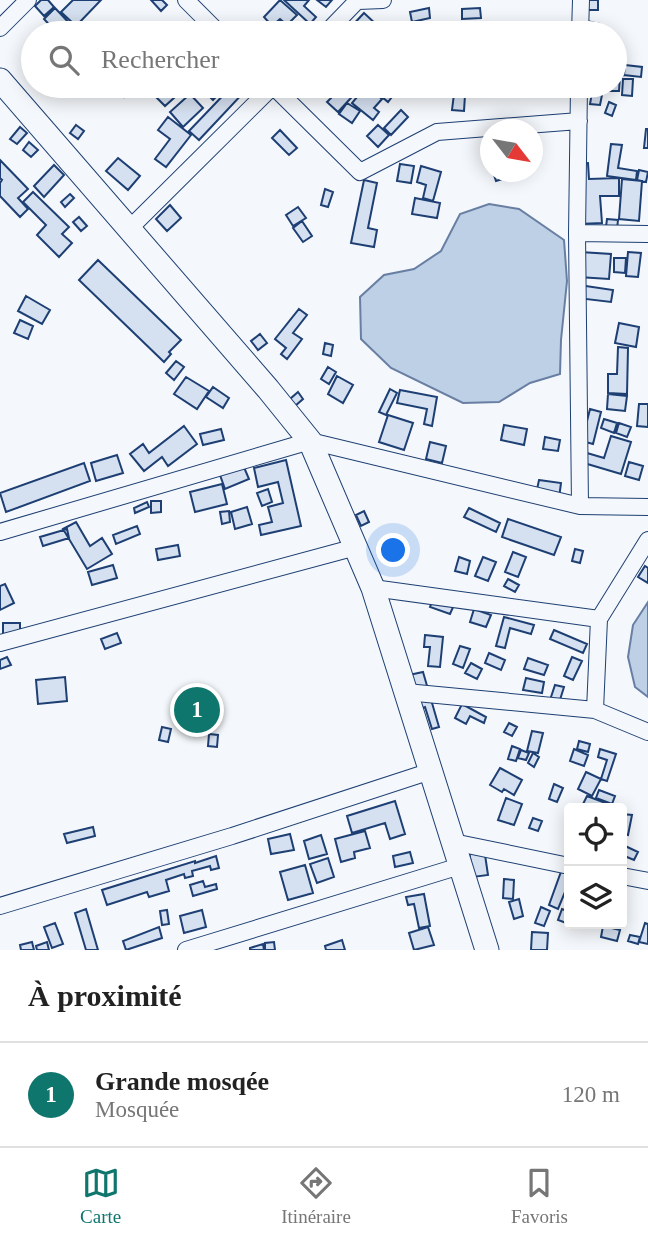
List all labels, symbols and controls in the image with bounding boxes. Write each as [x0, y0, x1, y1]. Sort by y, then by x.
search box [21, 21, 627, 98]
icon: search [45, 41, 83, 79]
text: Rechercher [101, 45, 219, 74]
north arrow [480, 119, 543, 182]
your location [376, 533, 410, 567]
pin: 1 [174, 684, 220, 736]
map controls [564, 803, 627, 929]
button: locate [564, 803, 627, 866]
button: layers [564, 866, 627, 929]
text: À proximité [28, 979, 182, 1012]
text: Grande mosqée [95, 1067, 269, 1096]
text: 1 [45, 1082, 57, 1107]
text: 120 m [562, 1082, 620, 1107]
text: Mosquée [95, 1097, 179, 1122]
tab: Carte [80, 1164, 121, 1228]
tab: Itinéraire [281, 1164, 351, 1228]
tab: Favoris [511, 1164, 568, 1228]

